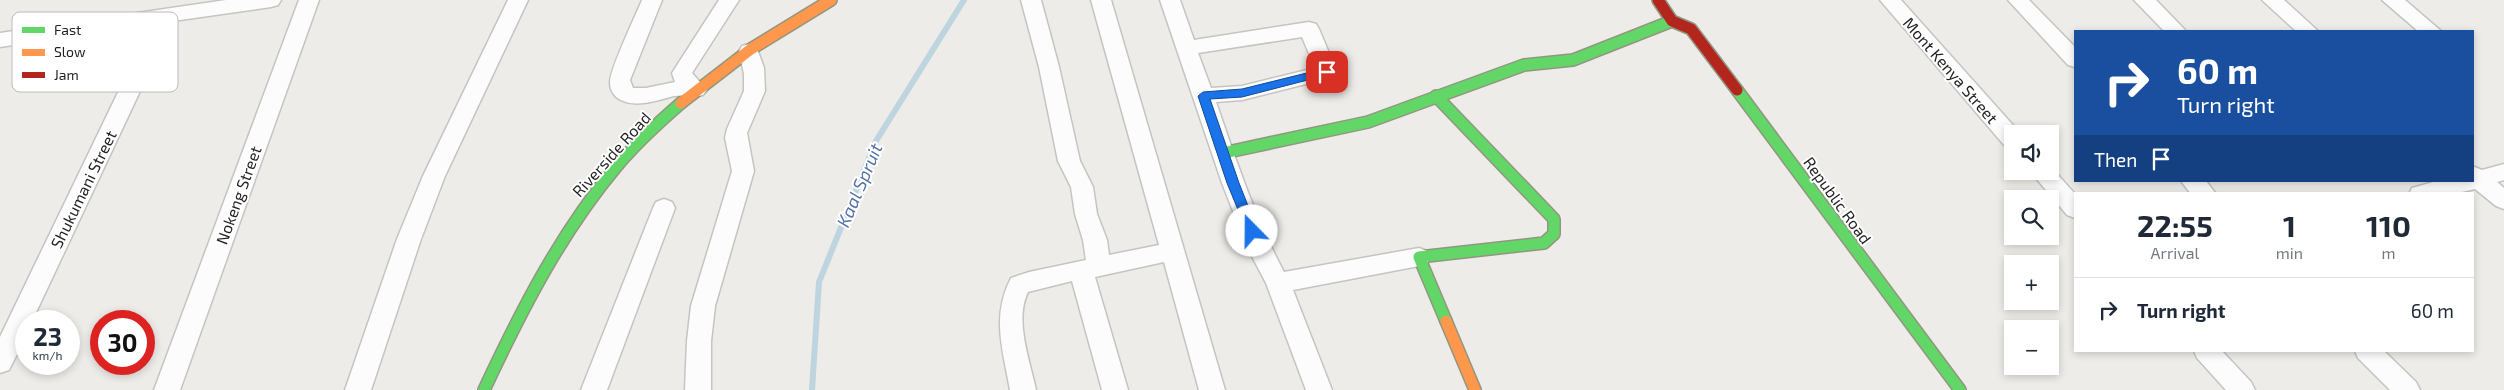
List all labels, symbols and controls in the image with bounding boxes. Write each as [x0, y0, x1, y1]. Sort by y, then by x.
legend [12, 12, 178, 92]
street label: Mont Kenya Street [1900, 13, 2002, 127]
text: Fast [54, 21, 81, 38]
text: Slow [54, 43, 86, 60]
text: 60 m [2177, 49, 2258, 91]
icon: right [2094, 50, 2159, 115]
pin [1306, 51, 1348, 93]
icon: arrive [1313, 58, 1341, 86]
text: Jam [54, 66, 79, 83]
text: Turn right [2177, 91, 2275, 117]
street label: Riverside Road [568, 108, 654, 200]
map controls [2004, 125, 2059, 375]
button: sound [2004, 125, 2059, 180]
street label: Shukumani Street [46, 127, 120, 251]
water label: Kaal Spruit [832, 140, 887, 230]
street label: Nokeng Street [211, 143, 265, 247]
icon: arrive [2147, 145, 2175, 173]
text: Then [2094, 148, 2137, 171]
street label: Republic Road [1800, 153, 1876, 247]
button: search [2004, 190, 2059, 245]
position arrow [1225, 204, 1277, 256]
text: 22:55 [2137, 207, 2213, 243]
text: 1 [2283, 207, 2296, 243]
text: 110 [2366, 207, 2411, 243]
text: Arrival [2151, 243, 2199, 262]
text: min [2276, 243, 2303, 262]
text: m [2381, 243, 2396, 262]
button: + [2004, 255, 2059, 310]
icon: right [2094, 296, 2122, 324]
text: Turn right [2137, 299, 2225, 322]
text: 60 m [2411, 299, 2454, 322]
speed limit sign: 30 [90, 310, 155, 375]
button: − [2004, 320, 2059, 375]
text: 23 [33, 321, 62, 351]
text: km/h [33, 348, 62, 362]

